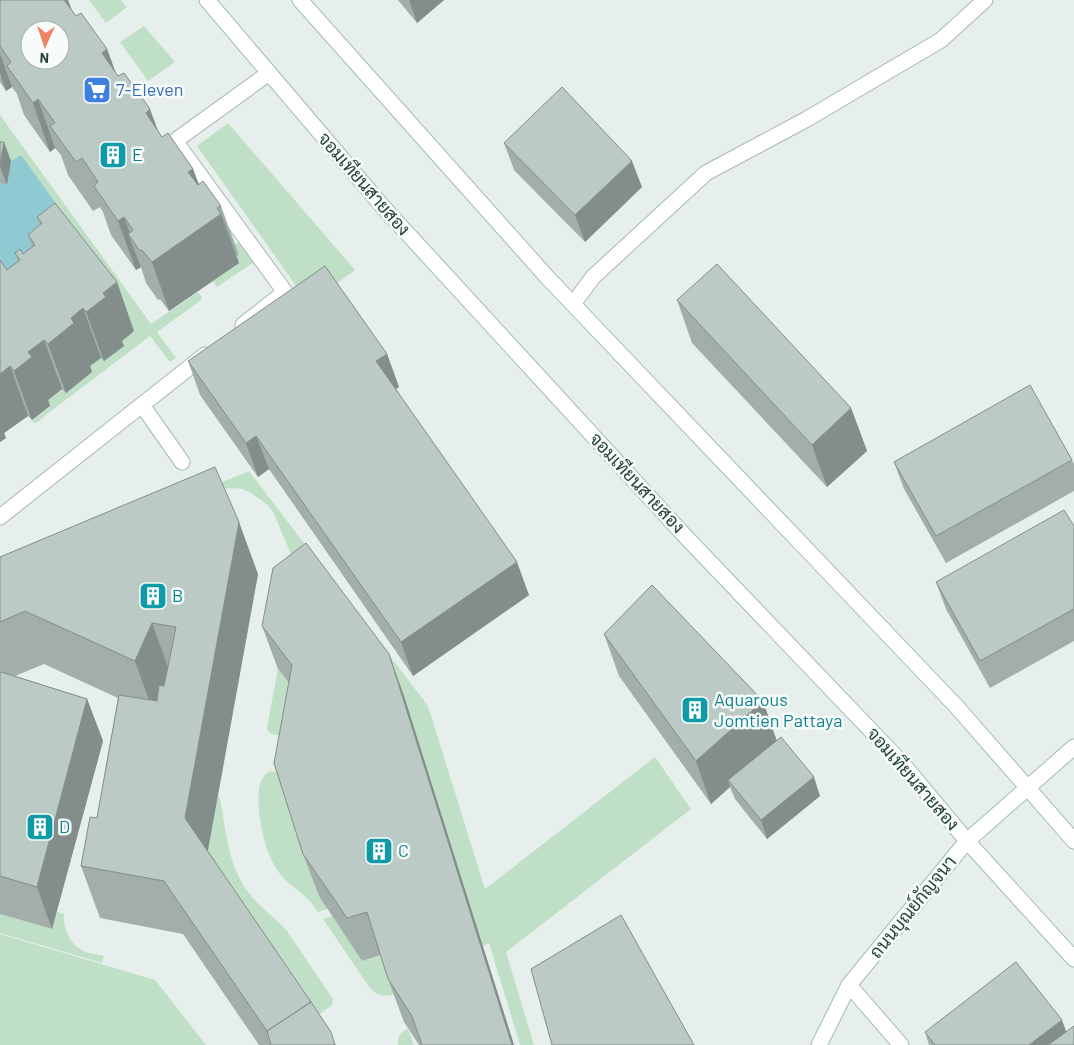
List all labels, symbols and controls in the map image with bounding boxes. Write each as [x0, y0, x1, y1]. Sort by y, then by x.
north arrow [20, 20, 70, 70]
text: N [39, 50, 49, 67]
supermarket icon: 7-Eleven [82, 75, 112, 105]
place label: 7-Eleven [116, 78, 184, 100]
street label: จอมเทียนสายสอง [314, 127, 416, 239]
building icon: E [98, 140, 128, 170]
place label: E [132, 143, 143, 165]
street label: จอมเทียนสายสอง [586, 427, 691, 537]
building icon: B [138, 581, 168, 611]
place label: B [172, 584, 183, 606]
place label: Aquarous Jomtien Pattaya [714, 688, 842, 731]
building icon: Aquarous Jomtien Pattaya [680, 695, 710, 725]
street label: จอมเทียนสายสอง [863, 722, 965, 834]
building icon: D [25, 812, 55, 842]
place label: D [59, 815, 70, 837]
building icon: C [364, 836, 394, 866]
place label: C [398, 839, 409, 861]
street label: ถนนบุณย์กัญจนา [863, 850, 962, 963]

